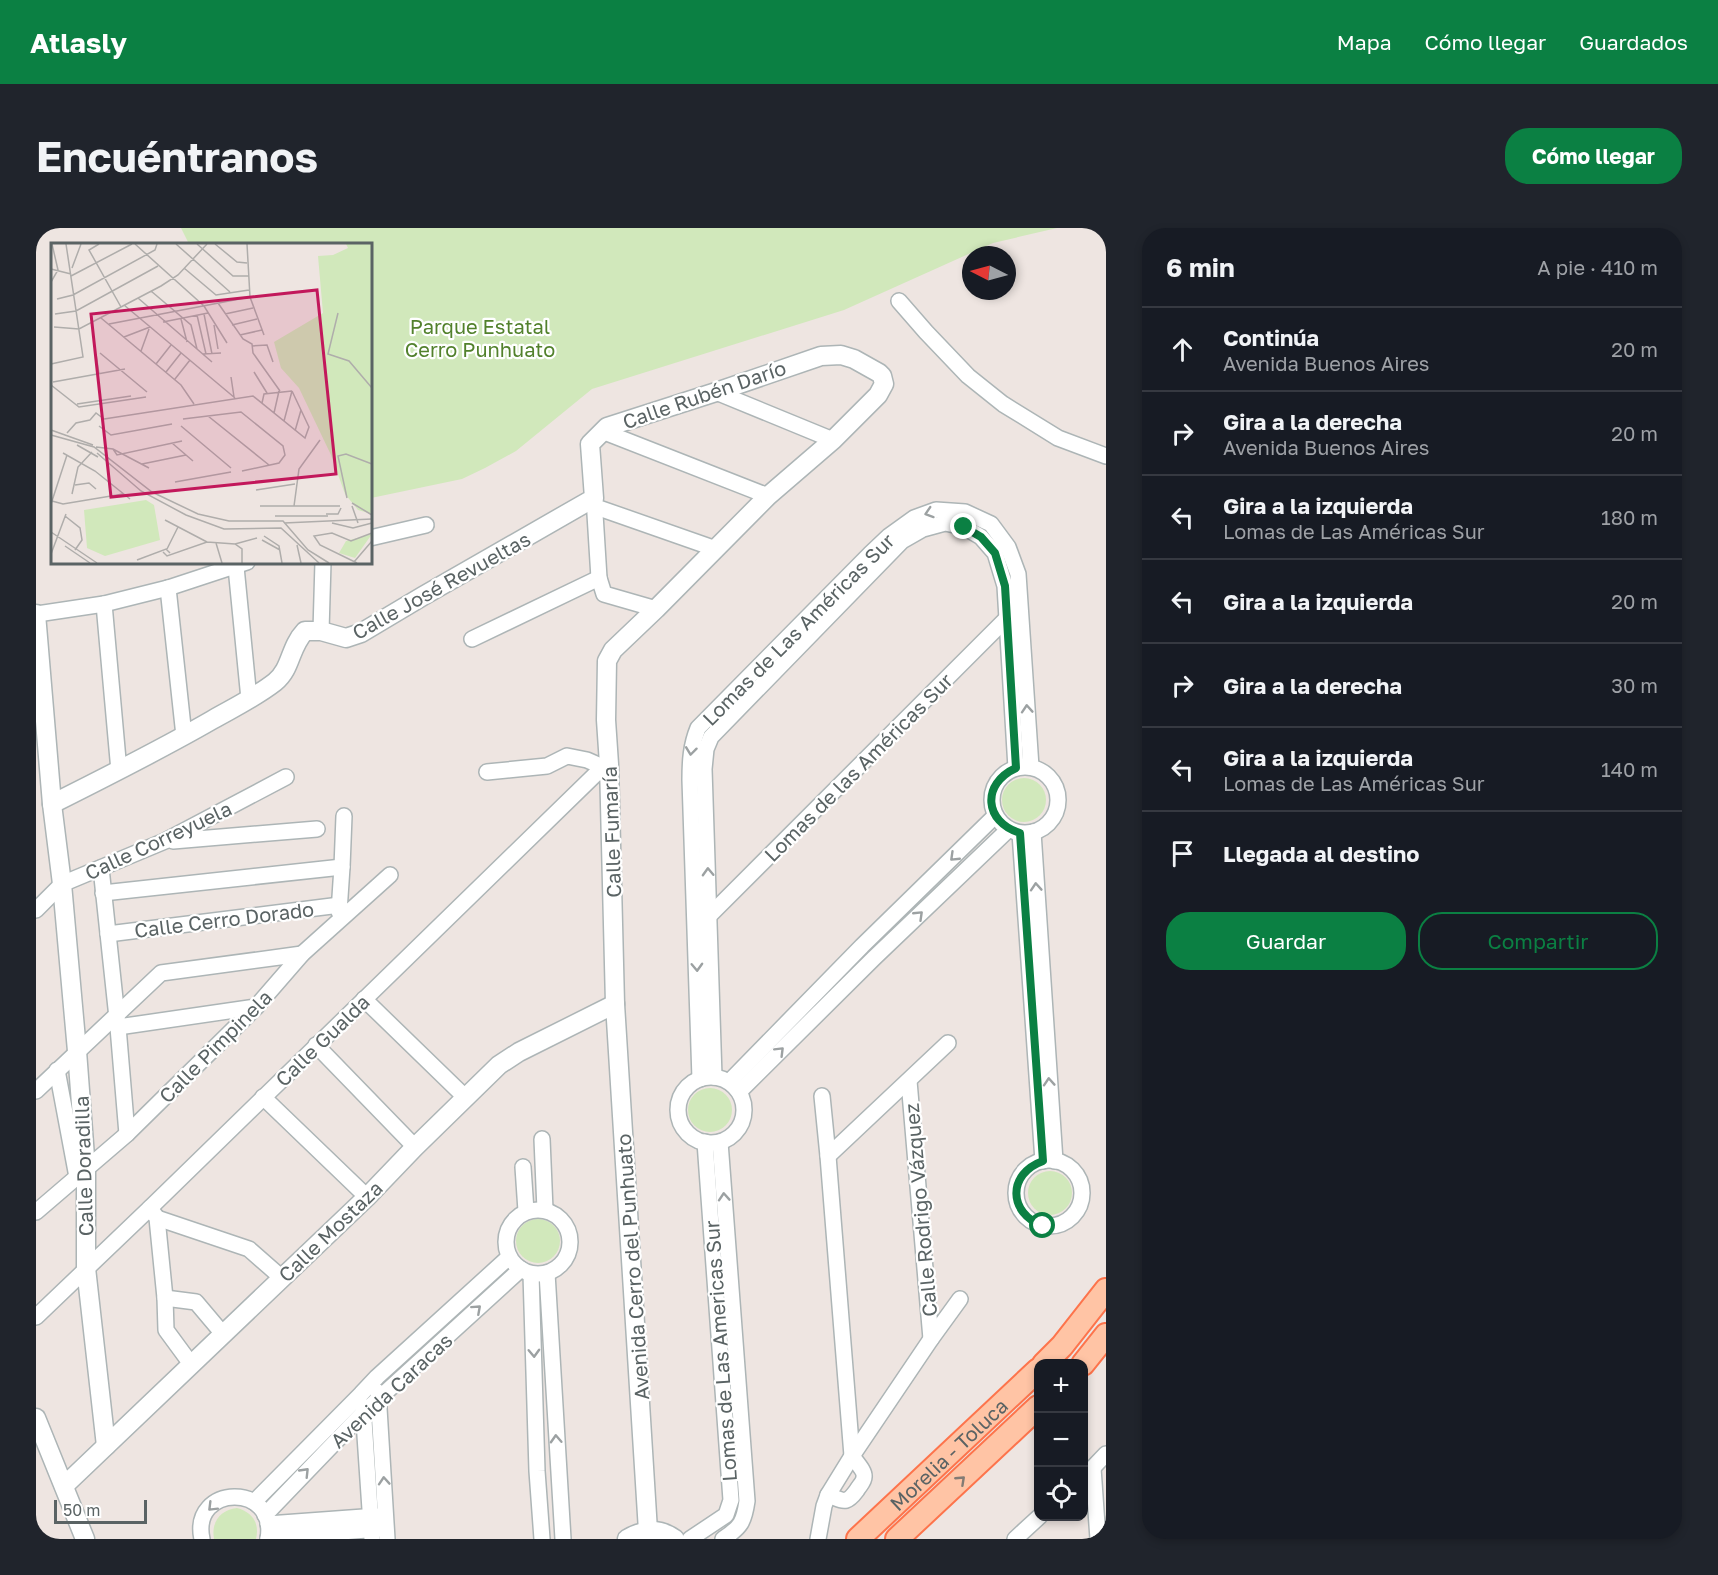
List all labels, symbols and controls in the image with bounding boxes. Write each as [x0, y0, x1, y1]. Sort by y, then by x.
text: Atlasly [30, 26, 127, 59]
text: Mapa [1337, 29, 1392, 55]
text: Cómo llegar [1425, 29, 1546, 55]
text: Guardados [1579, 29, 1688, 55]
button: Cómo llegar [1505, 128, 1682, 184]
text: Encuéntranos [36, 131, 318, 181]
inset map [51, 243, 372, 564]
north arrow [962, 246, 1016, 300]
text: 6 min [1166, 252, 1235, 283]
text: A pie · 410 m [1537, 255, 1658, 279]
park label: Parque Estatal Cerro Punhuato [405, 314, 555, 361]
text: Continúa [1223, 324, 1319, 351]
icon: ahead [1166, 333, 1199, 366]
text: 20 m [1611, 337, 1658, 361]
text: Avenida Buenos Aires [1223, 351, 1429, 375]
street label: Calle Rubén Darío [619, 355, 789, 433]
text: Gira a la derecha [1223, 408, 1402, 435]
icon: right [1166, 417, 1199, 450]
text: 20 m [1611, 421, 1658, 445]
text: Avenida Buenos Aires [1223, 435, 1429, 459]
text: Gira a la izquierda [1223, 492, 1413, 519]
icon: left [1166, 501, 1199, 534]
text: 180 m [1601, 505, 1658, 529]
one-way arrow [924, 506, 935, 518]
route end [950, 513, 976, 539]
text: Lomas de Las Américas Sur [1223, 519, 1485, 543]
street label: Calle José Revueltas [348, 526, 534, 644]
street label: Lomas de Las Américas Sur [697, 528, 899, 730]
icon: left [1166, 585, 1199, 618]
text: Gira a la izquierda [1223, 588, 1413, 615]
text: 20 m [1611, 589, 1658, 613]
street label: Lomas de las Américas Sur [759, 668, 957, 866]
icon: right [1166, 669, 1199, 702]
text: Gira a la derecha [1223, 672, 1402, 699]
text: 30 m [1611, 673, 1658, 697]
one-way arrow [1021, 704, 1034, 713]
text: Gira a la izquierda [1223, 744, 1413, 771]
one-way arrow [686, 747, 698, 756]
icon: left [1166, 753, 1199, 786]
text: 140 m [1601, 757, 1658, 781]
street label: Calle Fumaría [597, 766, 625, 898]
text: Lomas de Las Américas Sur [1223, 771, 1485, 795]
street label: Calle Correyuela [81, 796, 235, 884]
icon: arrive [1166, 837, 1199, 870]
text: Llegada al destino [1223, 840, 1420, 867]
one-way arrow [950, 849, 961, 860]
one-way arrow [702, 867, 714, 876]
one-way arrow [1030, 882, 1043, 891]
street label: Calle Cerro Dorado [133, 896, 315, 942]
one-way arrow [912, 911, 923, 922]
button: Guardar [1166, 912, 1406, 970]
button: Compartir [1418, 912, 1658, 970]
one-way arrow [690, 963, 703, 972]
street label: Calle Pimpinela [154, 985, 276, 1107]
street label: Calle Gualda [270, 989, 374, 1091]
one-way arrow [774, 1047, 784, 1058]
one-way arrow [1043, 1077, 1056, 1086]
street label: Calle Doradilla [69, 1095, 97, 1237]
street label: Calle Rodrigo Vázquez [899, 1102, 941, 1318]
street label: Avenida Cerro del Punhuato [611, 1133, 653, 1401]
street label: Calle Mostaza [273, 1176, 387, 1286]
one-way arrow [718, 1192, 731, 1201]
route start [1029, 1212, 1055, 1238]
street label: Lomas de Las Americas Sur [699, 1220, 741, 1482]
one-way arrow [470, 1305, 481, 1316]
street label: Avenida Caracas [325, 1328, 457, 1452]
one-way arrow [528, 1349, 540, 1358]
map controls [1034, 1359, 1088, 1521]
button: + [1034, 1359, 1088, 1413]
street label: Morelia - Toluca [885, 1393, 1012, 1515]
button: − [1034, 1413, 1088, 1467]
one-way arrow [550, 1434, 563, 1443]
button: locate [1034, 1467, 1088, 1521]
one-way arrow [298, 1469, 309, 1480]
one-way arrow [378, 1476, 391, 1485]
one-way arrow [954, 1476, 964, 1487]
scale bar [54, 1497, 147, 1524]
text: 50 m [63, 1500, 100, 1520]
one-way arrow [208, 1501, 219, 1511]

